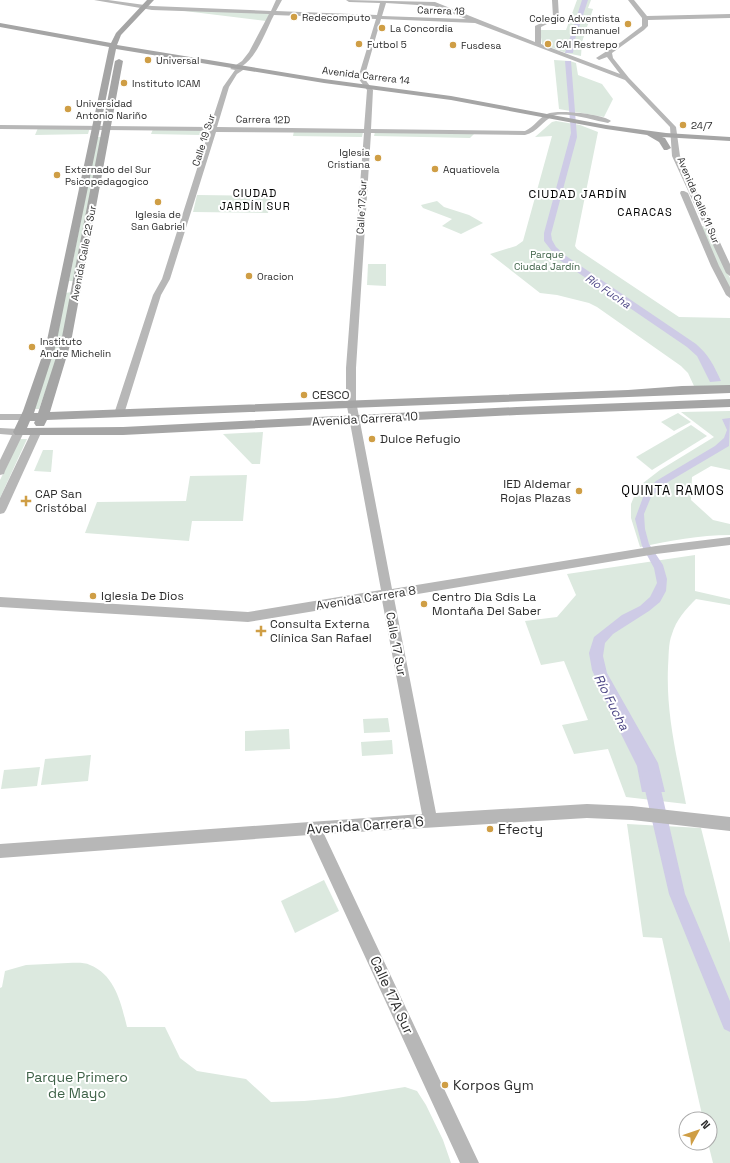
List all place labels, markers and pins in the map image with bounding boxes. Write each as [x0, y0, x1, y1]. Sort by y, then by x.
place label: Redecomputo [302, 11, 371, 24]
marker: Redecomputo [289, 12, 299, 22]
place label: Colegio Adventista Emmanuel [529, 12, 620, 37]
marker: Colegio Adventista Emmanuel [623, 19, 633, 29]
place label: La Concordia [390, 22, 453, 35]
marker: La Concordia [377, 23, 387, 33]
place label: Futbol 5 [367, 38, 407, 51]
place label: CAI Restrepo [556, 38, 618, 51]
marker: Futbol 5 [354, 39, 364, 49]
place label: Fusdesa [461, 39, 501, 52]
marker: CAI Restrepo [543, 39, 553, 49]
marker: Fusdesa [448, 40, 458, 50]
place label: Universal [156, 54, 199, 67]
marker: Universal [143, 55, 153, 65]
place label: Instituto ICAM [132, 77, 200, 90]
marker: Instituto ICAM [119, 78, 129, 88]
place label: Universidad Antonio Nariño [76, 97, 147, 122]
marker: Universidad Antonio Nariño [63, 104, 73, 114]
place label: 24/7 [691, 119, 713, 132]
marker: 24/7 [678, 120, 688, 130]
place label: Iglesia Cristiana [328, 146, 370, 171]
marker: Iglesia Cristiana [373, 153, 383, 163]
place label: Externado del Sur Psicopedagogico [65, 163, 151, 188]
place label: Aquatiovela [443, 163, 500, 176]
marker: Aquatiovela [430, 164, 440, 174]
marker: Externado del Sur Psicopedagogico [52, 170, 62, 180]
marker: Iglesia de San Gabriel [153, 197, 163, 207]
place label: Iglesia de San Gabriel [131, 208, 185, 233]
place label: Oracion [257, 270, 294, 283]
marker: Oracion [244, 271, 254, 281]
place label: Instituto Andre Michelin [40, 335, 111, 360]
marker: Instituto Andre Michelin [27, 342, 37, 352]
place label: CESCO [312, 387, 350, 403]
marker: CESCO [299, 390, 309, 400]
place label: Dulce Refugio [380, 431, 461, 447]
marker: Dulce Refugio [367, 434, 377, 444]
place label: IED Aldemar Rojas Plazas [500, 476, 571, 506]
place label: CAP San Cristóbal [35, 486, 87, 516]
marker: IED Aldemar Rojas Plazas [574, 486, 584, 496]
marker: CAP San Cristóbal [20, 495, 32, 507]
place label: Iglesia De Dios [101, 588, 184, 604]
place label: Centro Dia Sdis La Montaña Del Saber [432, 589, 542, 619]
marker: Iglesia De Dios [88, 591, 98, 601]
marker: Centro Dia Sdis La Montaña Del Saber [419, 599, 429, 609]
place label: Consulta Externa Clínica San Rafael [270, 616, 372, 646]
marker: Consulta Externa Clínica San Rafael [255, 625, 267, 637]
place label: Efecty [498, 820, 543, 838]
marker: Efecty [485, 824, 495, 834]
place label: Korpos Gym [453, 1076, 534, 1094]
marker: Korpos Gym [440, 1080, 450, 1090]

